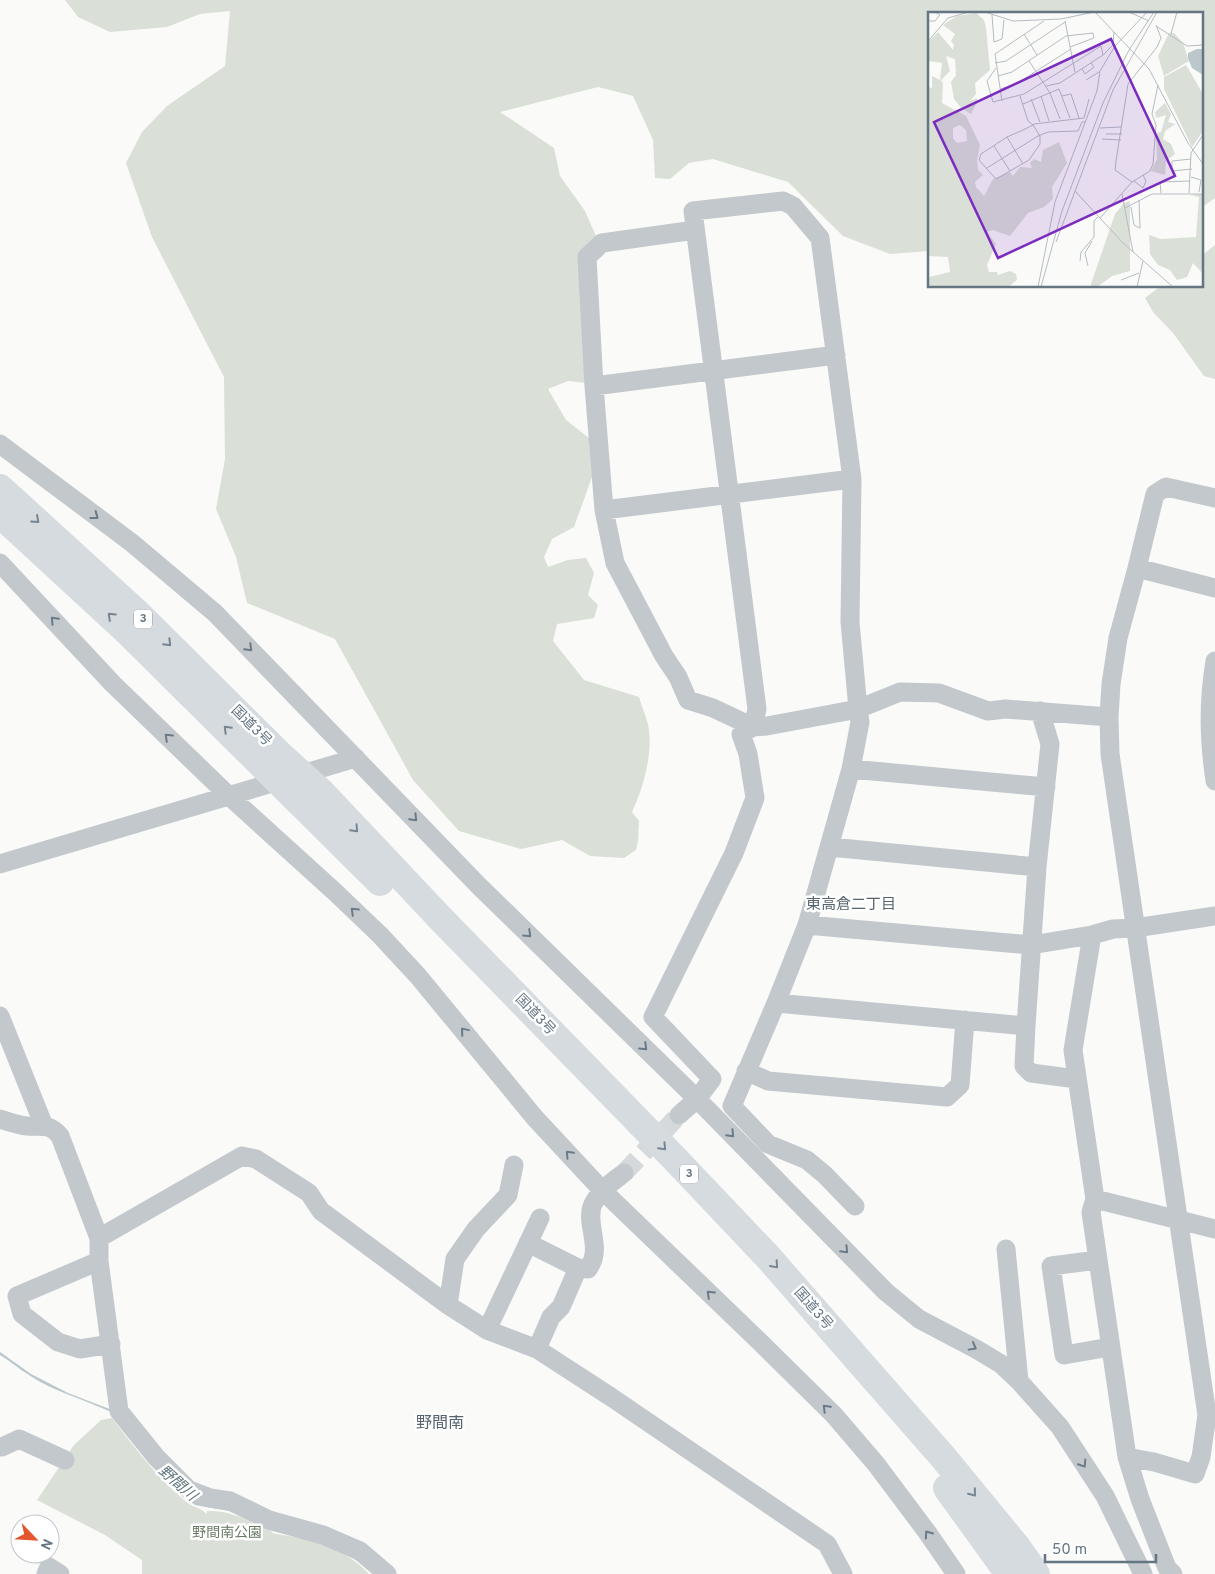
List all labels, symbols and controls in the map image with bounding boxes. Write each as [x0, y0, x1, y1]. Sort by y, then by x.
inset map [928, 12, 1202, 288]
one-way arrow [89, 510, 98, 518]
one-way arrow [31, 514, 40, 523]
road number: 3 [134, 610, 152, 628]
one-way arrow [107, 613, 116, 622]
one-way arrow [51, 617, 60, 626]
one-way arrow [162, 637, 171, 646]
one-way arrow [243, 642, 252, 651]
street label: 国道3号 [227, 702, 275, 750]
one-way arrow [224, 726, 233, 735]
one-way arrow [164, 734, 173, 743]
one-way arrow [408, 812, 417, 821]
one-way arrow [349, 823, 358, 832]
district label: 東高倉二丁目 [806, 896, 896, 915]
one-way arrow [351, 908, 360, 917]
one-way arrow [522, 928, 531, 937]
street label: 国道3号 [511, 991, 559, 1039]
one-way arrow [461, 1028, 469, 1037]
one-way arrow [639, 1042, 648, 1051]
one-way arrow [725, 1128, 734, 1137]
one-way arrow [657, 1141, 666, 1150]
one-way arrow [566, 1151, 575, 1160]
road number: 3 [680, 1164, 698, 1184]
one-way arrow [839, 1244, 848, 1253]
one-way arrow [769, 1259, 778, 1268]
street label: 国道3号 [790, 1284, 836, 1334]
one-way arrow [707, 1291, 716, 1300]
one-way arrow [968, 1341, 977, 1351]
one-way arrow [823, 1404, 832, 1413]
district label: 野間南 [416, 1414, 464, 1434]
one-way arrow [1077, 1458, 1087, 1467]
water label: 野間川 [154, 1462, 202, 1507]
one-way arrow [967, 1488, 976, 1497]
north arrow [10, 1514, 60, 1564]
park label: 野間南公園 [192, 1525, 262, 1542]
one-way arrow [925, 1530, 934, 1540]
scale bar [1045, 1532, 1156, 1564]
text: N [36, 1536, 55, 1552]
text: 50 m [1052, 1541, 1087, 1560]

